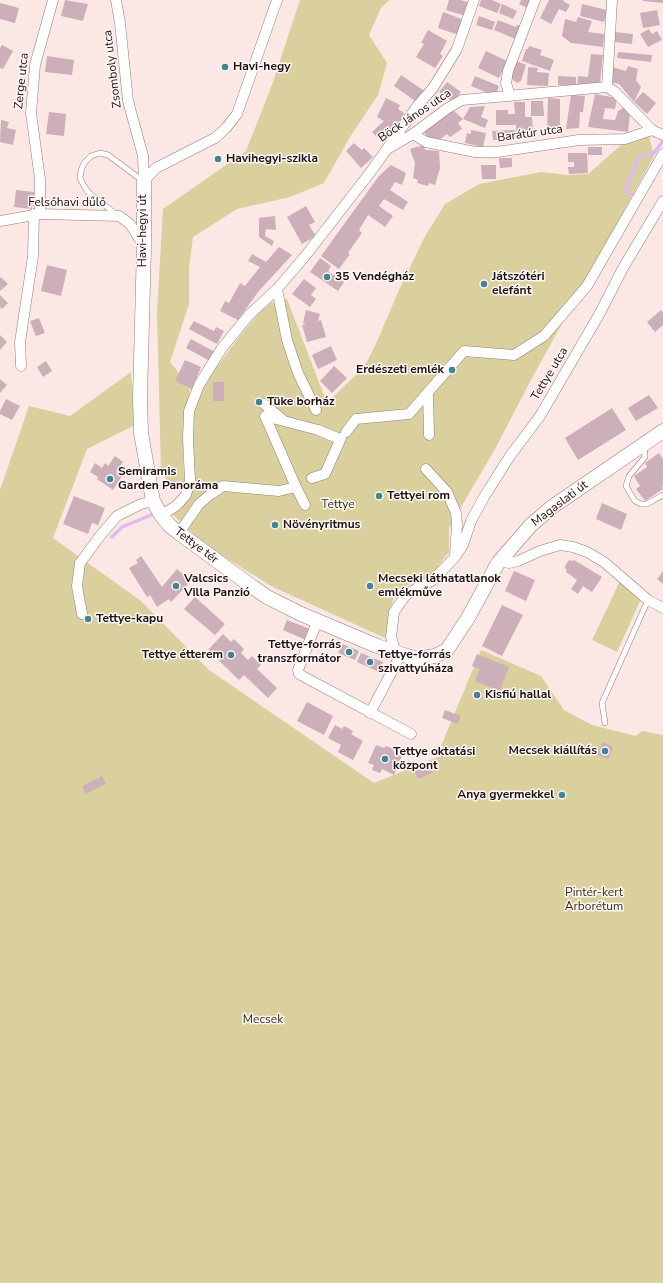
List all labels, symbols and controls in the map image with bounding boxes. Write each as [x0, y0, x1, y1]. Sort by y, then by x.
street label: Zsomboly utca [101, 29, 125, 109]
street label: Zerge utca [12, 52, 32, 110]
place label: Havi-hegy [233, 60, 290, 74]
marker: Havi-hegy [220, 62, 230, 72]
street label: Böck János utca [376, 86, 454, 146]
street label: Barátúr utca [496, 122, 564, 146]
place label: Havihegyi-szikla [226, 152, 318, 166]
marker: Havihegyi-szikla [213, 154, 223, 164]
street label: Havi-hegyi út [136, 195, 150, 267]
street label: Felsőhavi dűlő [28, 196, 106, 210]
place label: 35 Vendégház [335, 270, 414, 284]
place label: Játszótéri elefánt [492, 270, 544, 298]
marker: 35 Vendégház [322, 272, 332, 282]
marker: Játszótéri elefánt [479, 279, 489, 289]
street label: Tettye utca [529, 345, 571, 403]
place label: Erdészeti emlék [356, 363, 444, 377]
marker: Erdészeti emlék [447, 365, 457, 375]
place label: Tüke borház [267, 395, 335, 409]
marker: Tüke borház [254, 397, 264, 407]
place label: Semiramis Garden Panoráma [118, 465, 218, 493]
marker: Semiramis Garden Panoráma [105, 474, 115, 484]
street label: Magaslati út [529, 478, 591, 530]
place label: Tettyei rom [387, 489, 450, 503]
marker: Tettyei rom [374, 491, 384, 501]
park label: Tettye [321, 498, 355, 512]
place label: Növényritmus [283, 518, 360, 532]
marker: Növényritmus [270, 520, 280, 530]
street label: Tettye tér [171, 525, 221, 567]
place label: Valcsics Villa Panzió [184, 572, 250, 600]
place label: Mecseki láthatatlanok emlékműve [378, 572, 501, 600]
marker: Valcsics Villa Panzió [171, 581, 181, 591]
marker: Mecseki láthatatlanok emlékműve [365, 581, 375, 591]
place label: Tettye-kapu [96, 612, 163, 626]
marker: Tettye-kapu [83, 614, 93, 624]
place label: Tettye-forrás transzformátor [258, 638, 341, 666]
marker: Tettye-forrás transzformátor [344, 647, 354, 657]
place label: Tettye étterem [142, 648, 223, 662]
place label: Tettye-forrás szivattyúháza [378, 648, 453, 676]
marker: Tettye étterem [226, 650, 236, 660]
marker: Tettye-forrás szivattyúháza [365, 657, 375, 667]
place label: Kisfiú hallal [485, 688, 551, 702]
marker: Kisfiú hallal [472, 690, 482, 700]
place label: Mecsek kiállítás [509, 744, 597, 758]
place label: Tettye oktatási központ [393, 745, 475, 773]
marker: Mecsek kiállítás [600, 746, 610, 756]
marker: Tettye oktatási központ [380, 754, 390, 764]
place label: Anya gyermekkel [457, 788, 554, 802]
marker: Anya gyermekkel [557, 790, 567, 800]
park label: Pintér-kert Arborétum [565, 886, 623, 914]
park label: Mecsek [243, 1013, 283, 1027]

